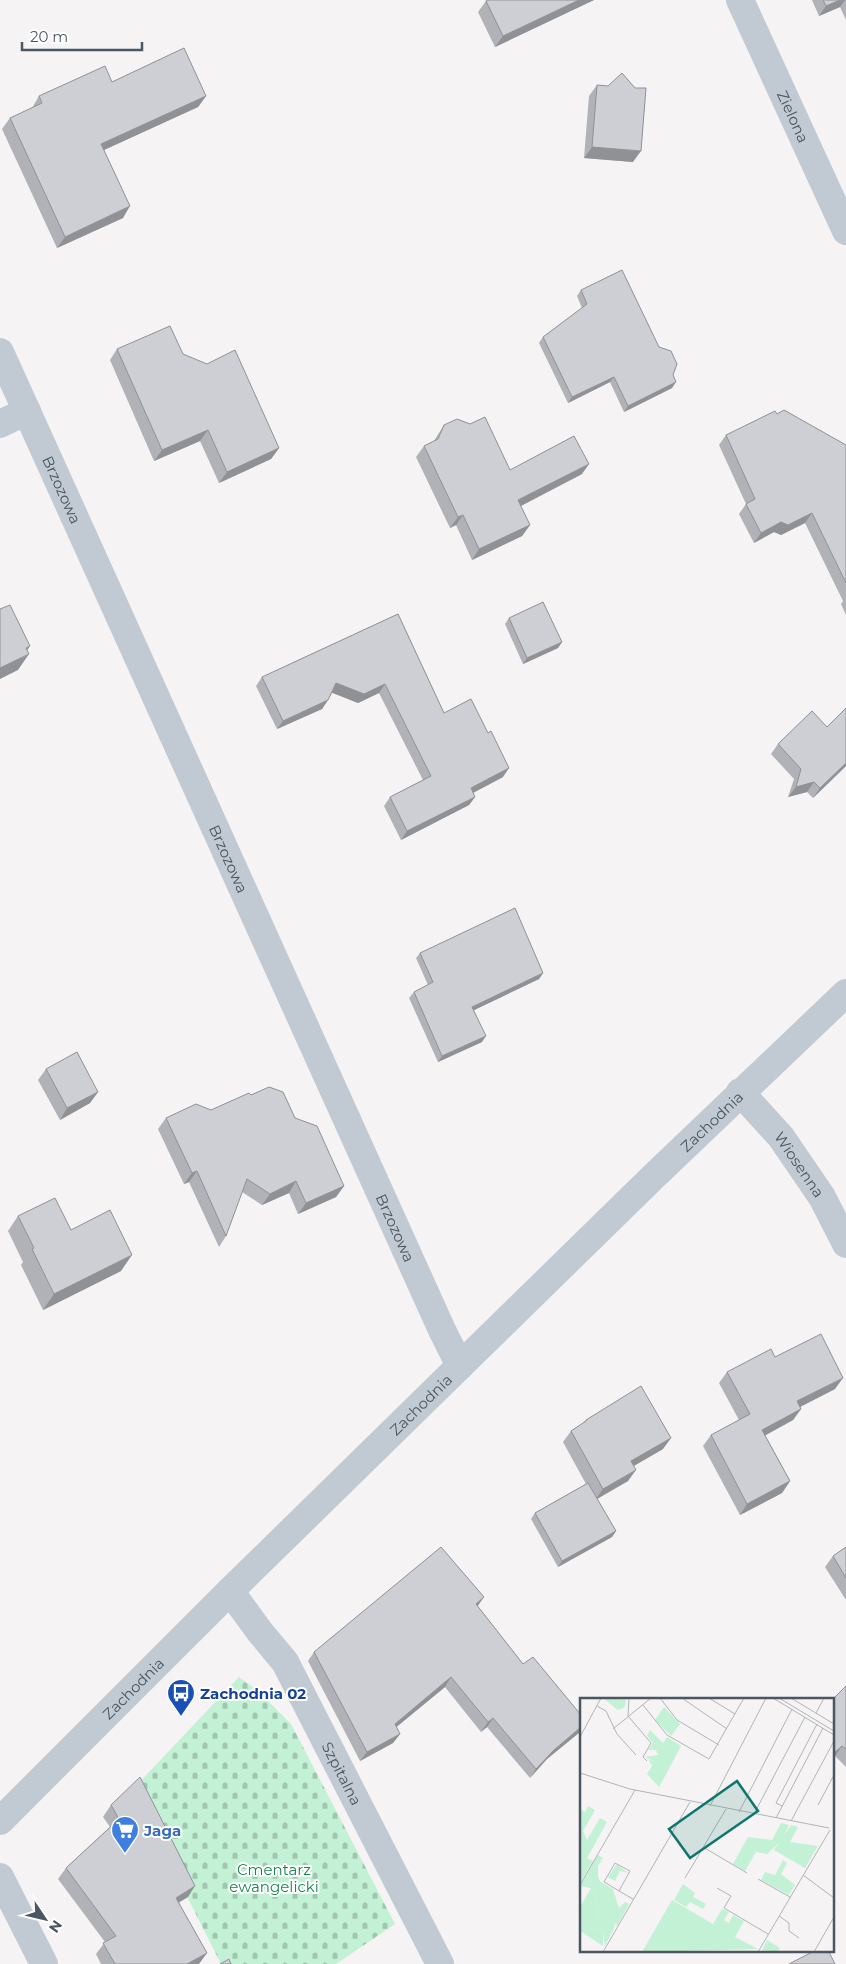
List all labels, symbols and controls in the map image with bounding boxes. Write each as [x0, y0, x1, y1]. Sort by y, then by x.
scale bar [22, 20, 142, 52]
text: 20 m [30, 27, 68, 46]
street label: Zielona [773, 87, 814, 145]
street label: Brzozowa [39, 453, 86, 527]
street label: Brzozowa [205, 822, 253, 896]
street label: Zachodnia [676, 1087, 747, 1156]
street label: Wiosenna [771, 1128, 829, 1201]
street label: Brzozowa [372, 1191, 419, 1265]
street label: Zachodnia [385, 1370, 456, 1439]
street label: Zachodnia [98, 1653, 168, 1723]
bus stop icon: Zachodnia 02 [166, 1678, 196, 1717]
place label: Zachodnia 02 [200, 1684, 306, 1703]
inset map [580, 1698, 834, 1952]
street label: Szpitalna [318, 1738, 366, 1808]
supermarket icon: Jaga [110, 1815, 140, 1854]
place label: Jaga [143, 1821, 181, 1840]
park label: Cmentarz ewangelicki [229, 1860, 319, 1896]
north arrow [20, 1894, 70, 1944]
text: N [45, 1917, 66, 1936]

